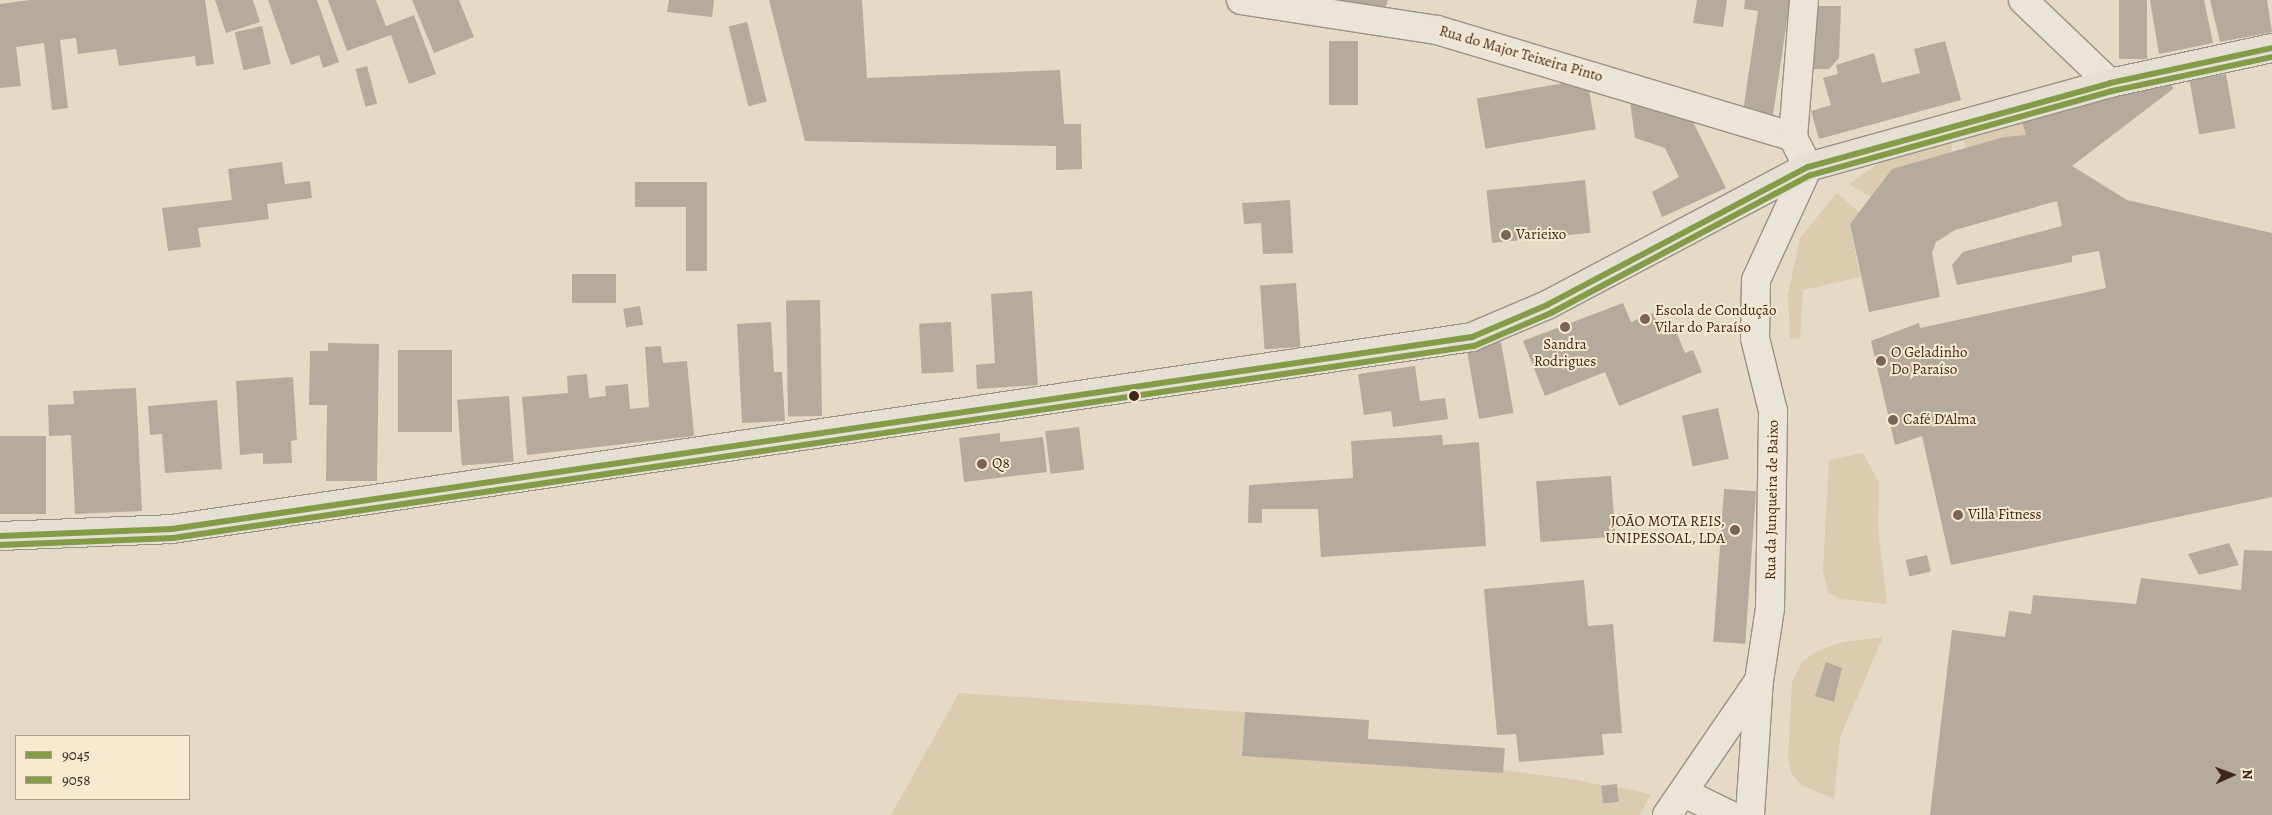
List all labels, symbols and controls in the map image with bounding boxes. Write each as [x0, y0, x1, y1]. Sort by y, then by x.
street label: Rua do Major Teixeira Pinto [1437, 22, 1605, 86]
place label: Varieixo [1516, 226, 1566, 244]
marker: Varieixo [1500, 229, 1512, 241]
place label: Escola de Condução Vilar do Paraíso [1655, 301, 1776, 336]
marker: Escola de Condução Vilar do Paraíso [1639, 313, 1651, 325]
marker: Sandra Rodrigues [1559, 321, 1571, 333]
place label: Sandra Rodrigues [1534, 335, 1596, 370]
place label: O Geladinho Do Paraíso [1891, 343, 1967, 378]
marker: O Geladinho Do Paraíso [1875, 355, 1887, 367]
unlabelled marker [1129, 391, 1139, 401]
place label: Café D'Alma [1903, 411, 1977, 429]
marker: Café D'Alma [1887, 414, 1899, 426]
street label: Rua da Junqueira de Baixo [1762, 420, 1782, 580]
place label: Q8 [992, 455, 1010, 473]
marker: Q8 [976, 458, 988, 470]
place label: Villa Fitness [1968, 506, 2042, 524]
marker: Villa Fitness [1952, 509, 1964, 521]
place label: JOÃO MOTA REIS, UNIPESSOAL, LDA [1605, 512, 1725, 547]
marker: JOÃO MOTA REIS, UNIPESSOAL, LDA [1729, 524, 1741, 536]
legend [15, 735, 190, 800]
text: 9045 [62, 745, 90, 765]
north arrow [2207, 750, 2257, 800]
text: N [2238, 769, 2257, 780]
text: 9058 [62, 770, 91, 790]

